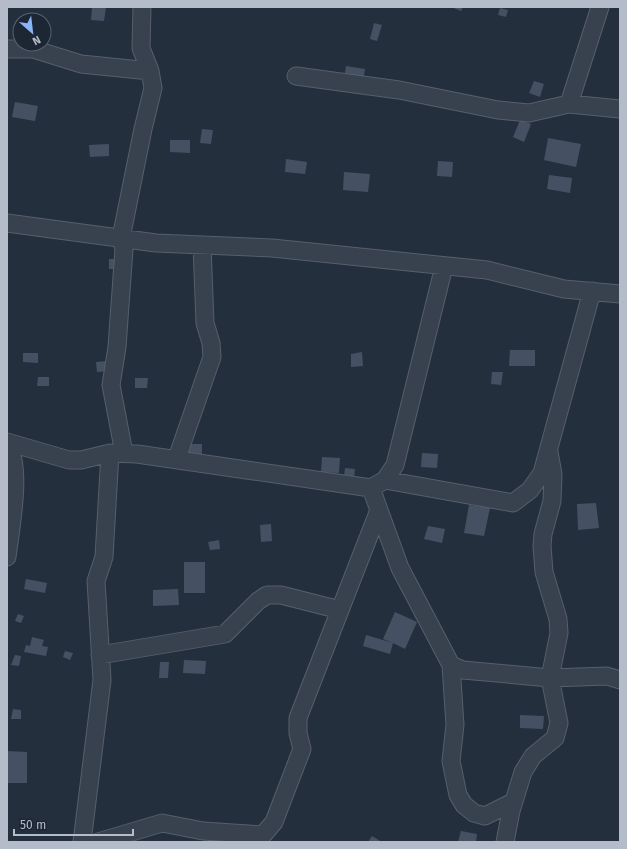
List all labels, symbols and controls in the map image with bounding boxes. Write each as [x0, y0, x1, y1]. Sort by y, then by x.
north arrow [12, 12, 52, 52]
text: N [30, 33, 43, 48]
scale bar [14, 811, 133, 837]
text: 50 m [20, 818, 46, 832]

